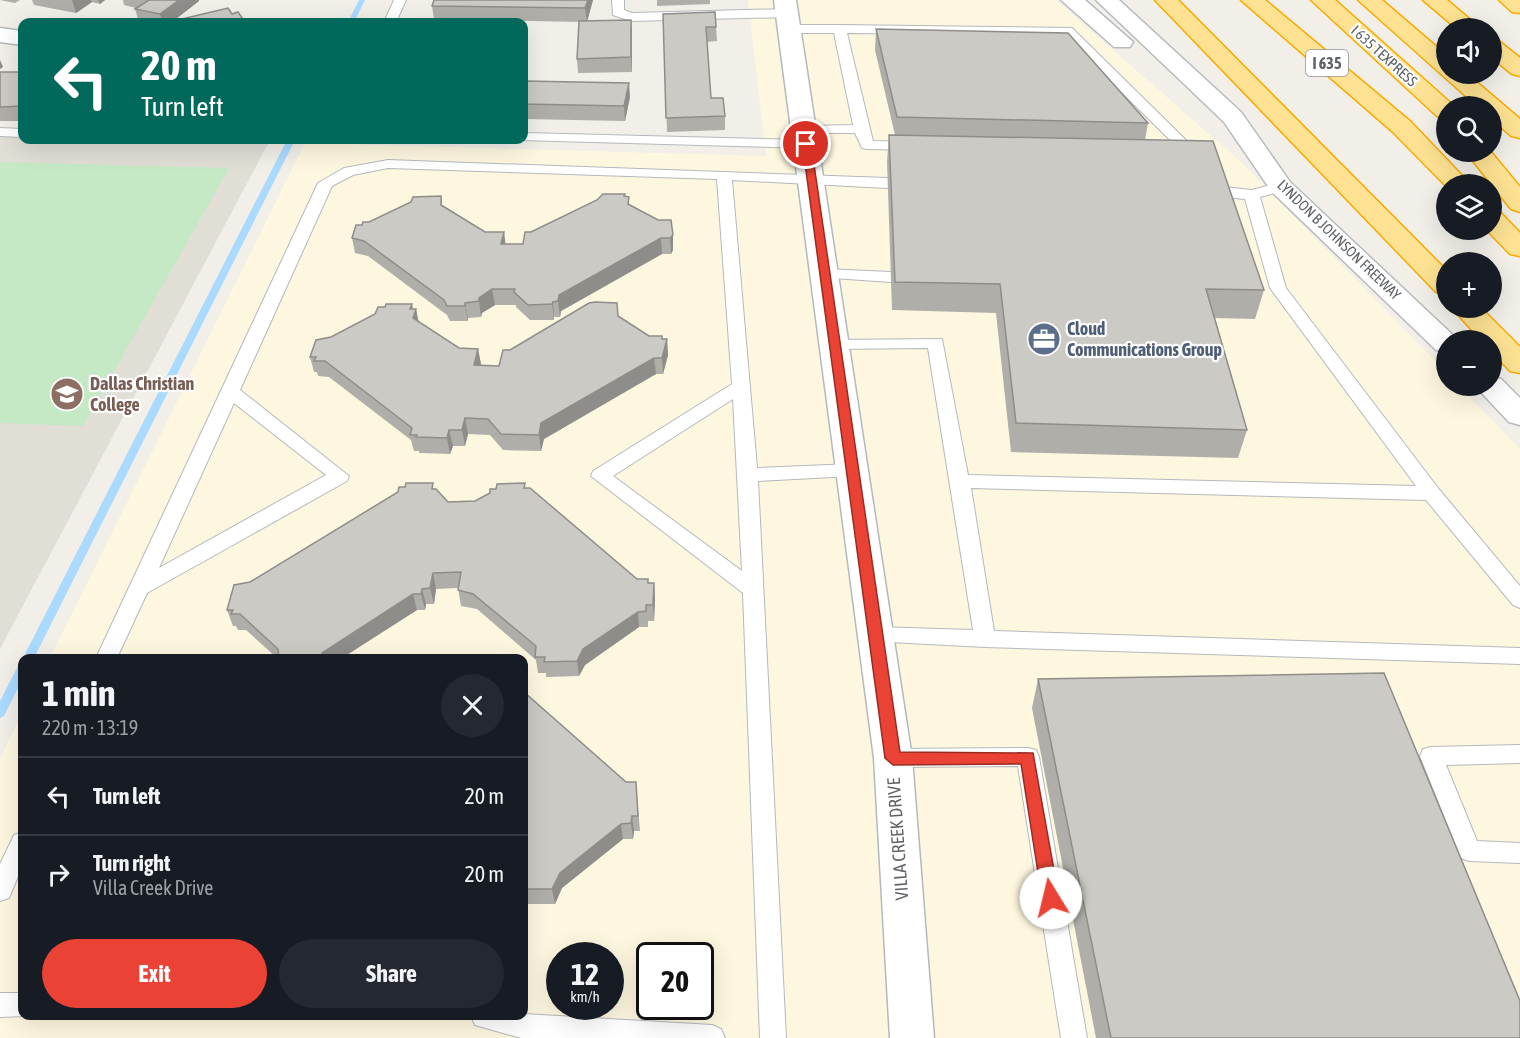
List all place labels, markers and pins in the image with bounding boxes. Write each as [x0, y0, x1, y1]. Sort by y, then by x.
pin [780, 118, 831, 169]
place label: Cloud Communications Group [1067, 318, 1222, 360]
office icon: Cloud Communications Group [1026, 321, 1062, 357]
place label: Dallas Christian College [90, 373, 195, 415]
school or university icon: Dallas Christian College [49, 376, 85, 412]

